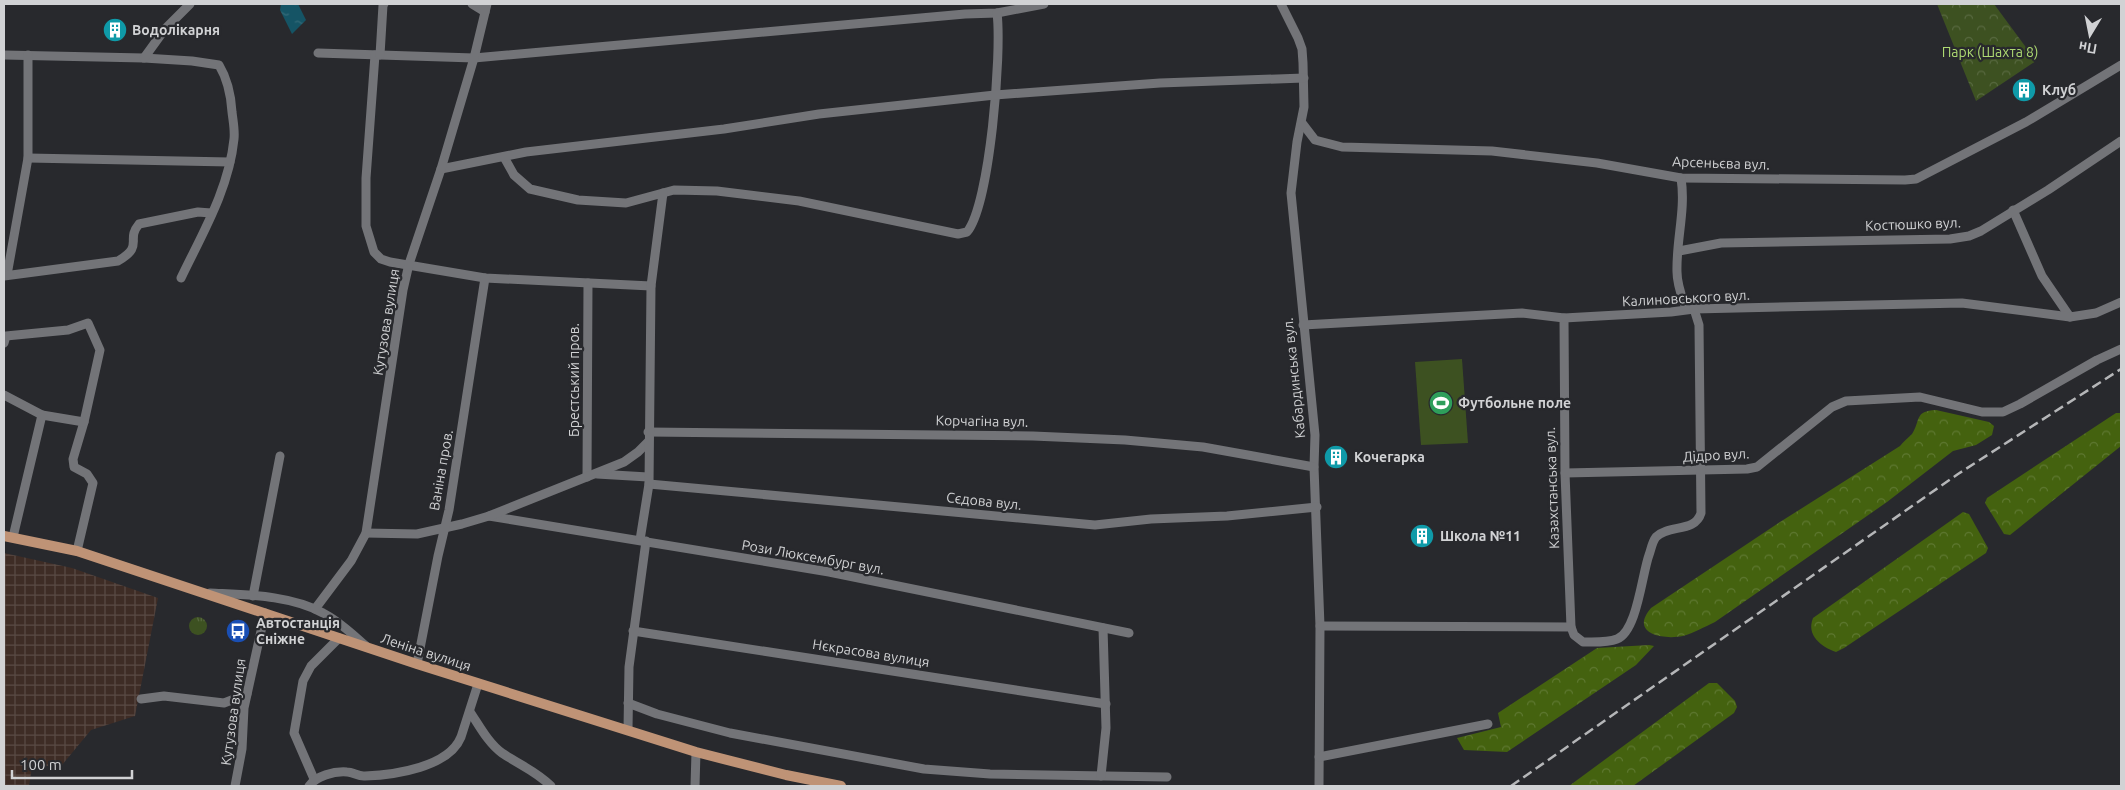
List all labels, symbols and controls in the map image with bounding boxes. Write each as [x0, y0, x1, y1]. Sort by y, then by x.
north arrow [2065, 10, 2115, 60]
building icon: Водолікарня [102, 17, 128, 43]
place label: Водолікарня [132, 22, 220, 38]
text: Пн [2077, 38, 2098, 57]
park label: Парк (Шахта 8) [1942, 44, 2038, 60]
building icon: Клуб [2011, 77, 2037, 103]
place label: Клуб [2042, 82, 2076, 98]
street label: Арсеньєва вул. [1672, 153, 1770, 173]
street label: Костюшко вул. [1865, 214, 1961, 234]
street label: Кутузова вулиця [370, 268, 402, 376]
street label: Калиновського вул. [1622, 287, 1750, 309]
street label: Кабардинська вул. [1280, 317, 1308, 439]
street label: Брестський пров. [566, 323, 582, 437]
sports icon: Футбольне поле [1428, 390, 1454, 416]
place label: Футбольне поле [1458, 395, 1571, 411]
street label: Корчагіна вул. [935, 412, 1029, 430]
street label: Казахстанська вул. [1542, 427, 1562, 549]
street label: Ваніна пров. [426, 428, 456, 512]
building icon: Кочегарка [1323, 444, 1349, 470]
street label: Дідро вул. [1682, 445, 1750, 465]
place label: Кочегарка [1354, 449, 1425, 465]
street label: Сєдова вул. [946, 489, 1022, 513]
building icon: Школа №11 [1409, 523, 1435, 549]
place label: Школа №11 [1440, 528, 1521, 544]
street label: Рози Люксембург вул. [740, 537, 886, 577]
place label: Автостанція Сніжне [256, 615, 340, 647]
bus stop icon: Автостанція Сніжне [225, 618, 251, 644]
street label: Леніна вулиця [379, 630, 473, 674]
street label: Нєкрасова вулиця [811, 636, 931, 670]
street label: Кутузова вулиця [218, 658, 248, 766]
scale bar [12, 748, 132, 780]
text: 100 m [20, 756, 62, 773]

